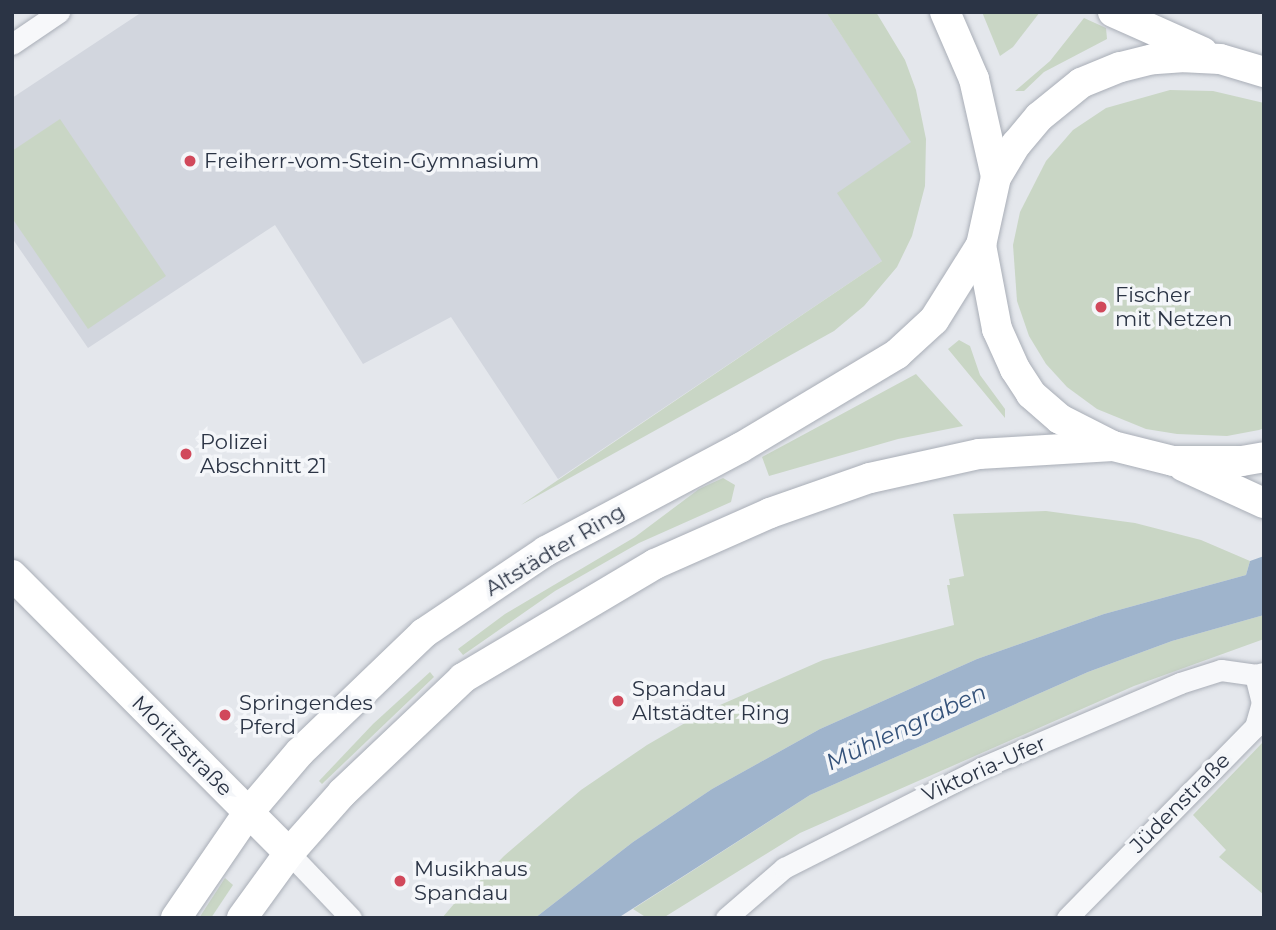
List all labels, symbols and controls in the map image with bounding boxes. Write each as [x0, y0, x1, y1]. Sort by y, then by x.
place label: Freiherr-vom-Stein-Gymnasium [204, 148, 539, 174]
marker: Freiherr-vom-Stein-Gymnasium [182, 153, 198, 169]
place label: Fischer mit Netzen [1115, 282, 1232, 332]
marker: Fischer mit Netzen [1093, 299, 1109, 315]
place label: Polizei Abschnitt 21 [200, 429, 327, 479]
marker: Polizei Abschnitt 21 [178, 446, 194, 462]
street label: Altstädter Ring [481, 499, 629, 601]
place label: Spandau Altstädter Ring [632, 676, 790, 726]
water label: Mühlengraben [821, 678, 991, 776]
place label: Springendes Pferd [239, 690, 373, 740]
street label: Moritzstraße [127, 691, 237, 801]
marker: Spandau Altstädter Ring [610, 693, 626, 709]
marker: Springendes Pferd [217, 707, 233, 723]
street label: Viktoria-Ufer [918, 730, 1050, 808]
street label: Jüdenstraße [1125, 748, 1235, 858]
place label: Musikhaus Spandau [414, 856, 528, 906]
marker: Musikhaus Spandau [392, 873, 408, 889]

